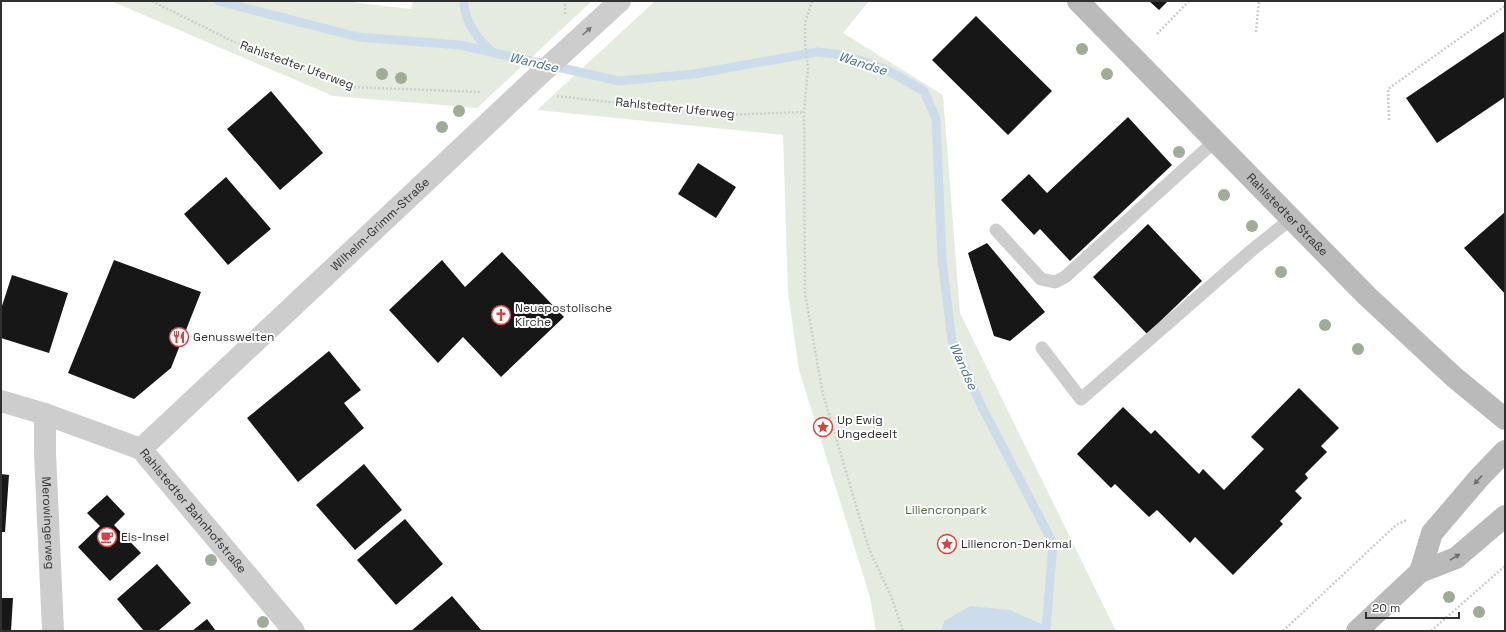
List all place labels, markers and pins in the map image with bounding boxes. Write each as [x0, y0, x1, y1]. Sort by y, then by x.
place label: Neuapostolische Kirche [515, 300, 612, 330]
church icon: Neuapostolische Kirche [490, 304, 512, 326]
restaurant icon: Genusswelten [168, 326, 190, 348]
place label: Genusswelten [193, 329, 274, 345]
place label: Up Ewig Ungedeelt [837, 412, 898, 442]
place icon: Up Ewig Ungedeelt [812, 416, 834, 438]
cafe icon: Eis-Insel [96, 526, 118, 548]
place label: Eis-Insel [121, 529, 169, 545]
place icon: Liliencron-Denkmal [936, 533, 958, 555]
place label: Liliencron-Denkmal [961, 536, 1072, 552]

